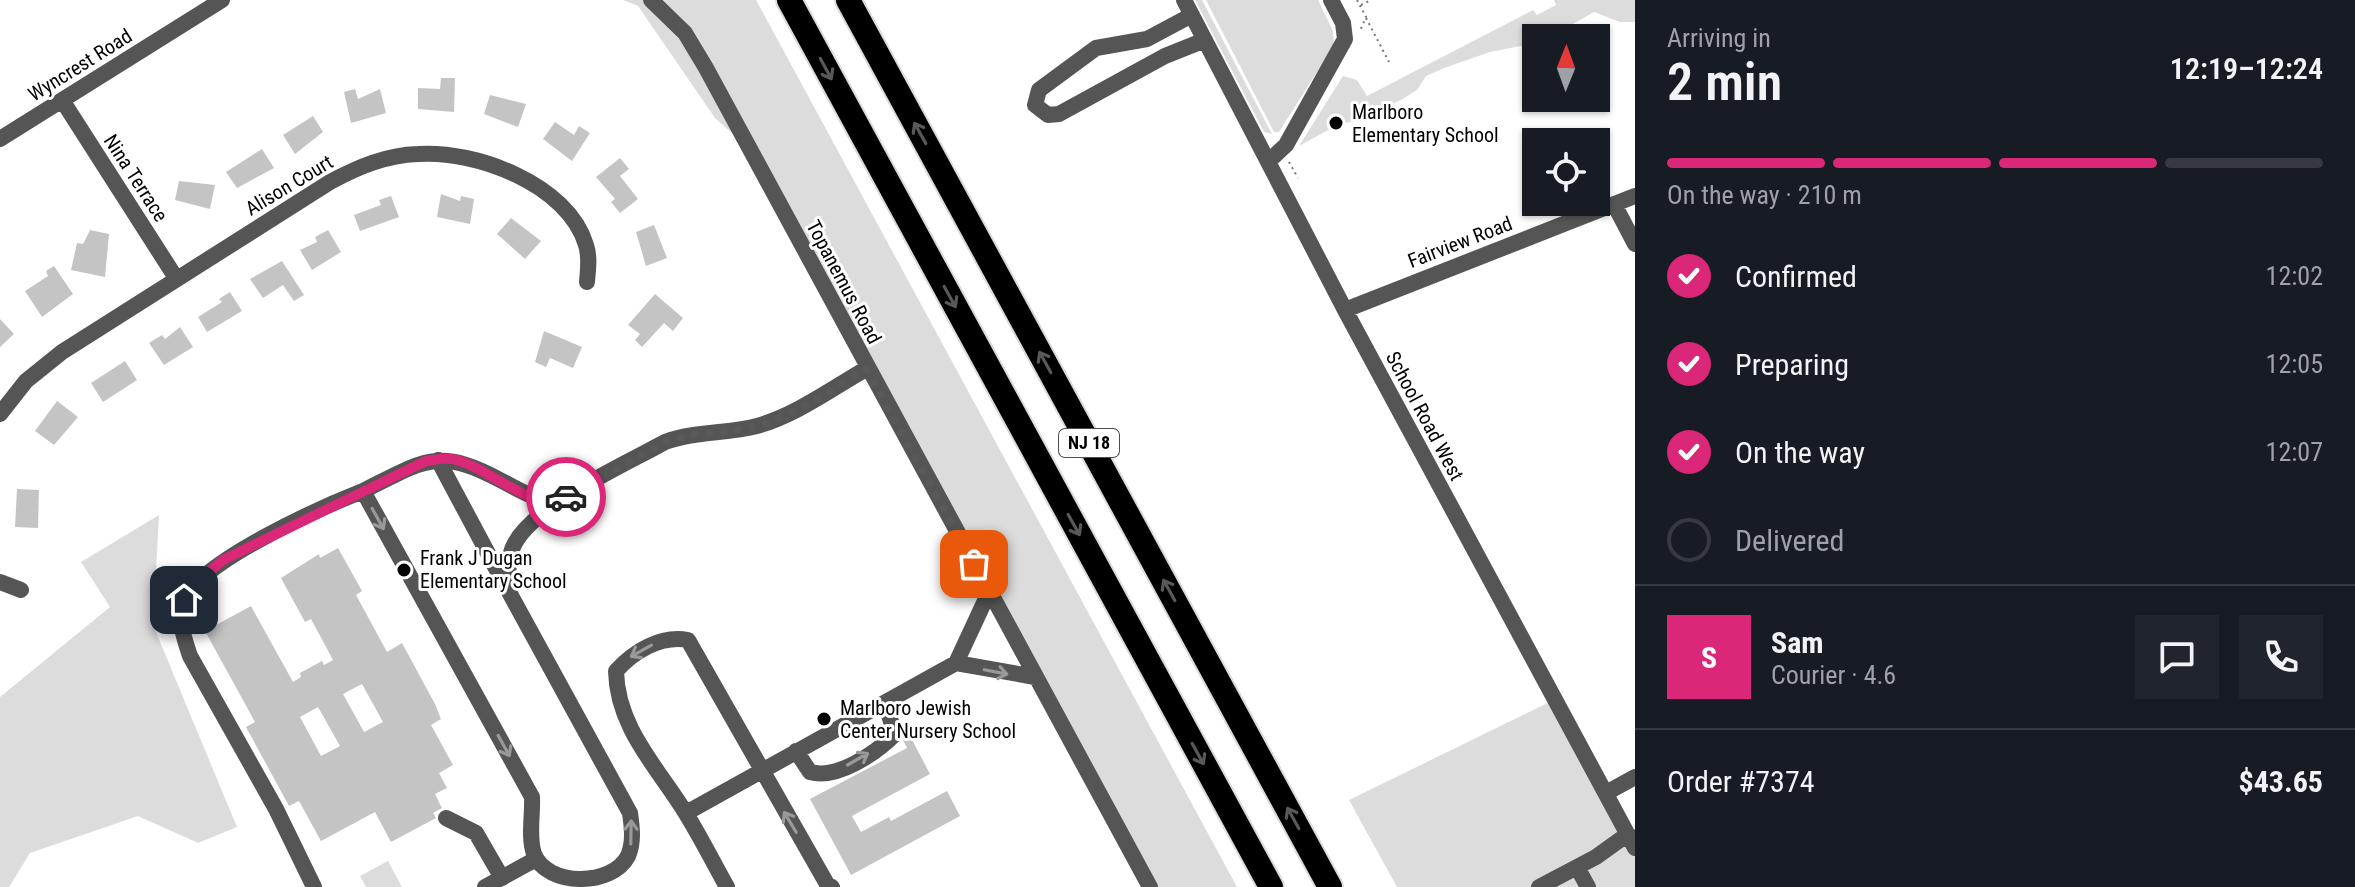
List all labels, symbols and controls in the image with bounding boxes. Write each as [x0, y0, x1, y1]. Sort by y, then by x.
text: Arriving in [1667, 23, 1771, 53]
street label: Wyncrest Road [24, 24, 136, 106]
north arrow [1522, 24, 1610, 112]
map controls [1522, 24, 1610, 216]
text: 12:19–12:24 [2170, 51, 2323, 86]
text: 2 min [1667, 52, 1782, 113]
one-way arrow [819, 56, 834, 80]
place label: Marlboro Elementary School [1352, 100, 1499, 147]
marker: Marlboro Elementary School [1327, 114, 1345, 132]
one-way arrow [912, 122, 928, 145]
button: locate [1522, 128, 1610, 216]
street label: Nina Terrace [99, 130, 173, 226]
street label: Alison Court [241, 150, 337, 220]
text: On the way · 210 m [1667, 180, 1862, 210]
street label: Fairview Road [1404, 211, 1516, 273]
street label: Topanemus Road [801, 216, 887, 348]
icon: check [1667, 254, 1711, 298]
text: Confirmed [1735, 259, 1857, 294]
text: 12:02 [2266, 261, 2323, 291]
one-way arrow [942, 285, 958, 308]
icon: check [1667, 342, 1711, 386]
street label: School Road West [1381, 347, 1469, 485]
text: Preparing [1735, 347, 1849, 382]
text: 12:05 [2266, 349, 2323, 379]
one-way arrow [1036, 350, 1052, 374]
road number: NJ 18 [1059, 429, 1119, 457]
icon: check [1667, 430, 1711, 474]
text: On the way [1735, 435, 1865, 470]
text: 12:07 [2266, 437, 2323, 467]
courier [526, 457, 606, 537]
icon: car [544, 475, 588, 519]
one-way arrow [370, 507, 386, 530]
one-way arrow [1067, 513, 1082, 537]
text: Delivered [1735, 523, 1844, 558]
pin [940, 530, 1008, 598]
icon: bag [952, 542, 996, 586]
place label: Frank J Dugan Elementary School [420, 546, 567, 593]
marker: Frank J Dugan Elementary School [395, 561, 413, 579]
pin [150, 566, 218, 634]
icon: home [162, 578, 206, 622]
one-way arrow [1160, 579, 1176, 602]
button: chat [2135, 615, 2219, 699]
button: phone [2239, 615, 2323, 699]
text: Sam [1771, 625, 1824, 660]
text: S [1701, 640, 1717, 675]
one-way arrow [629, 644, 653, 660]
text: Courier · 4.6 [1771, 660, 1896, 690]
one-way arrow [982, 665, 1008, 680]
place label: Marlboro Jewish Center Nursery School [840, 696, 1016, 743]
marker: Marlboro Jewish Center Nursery School [815, 710, 833, 728]
one-way arrow [497, 734, 512, 758]
one-way arrow [1191, 742, 1207, 765]
one-way arrow [846, 751, 869, 767]
text: Order #7374 [1667, 764, 1815, 799]
text: $43.65 [2238, 764, 2323, 799]
one-way arrow [1285, 807, 1300, 831]
one-way arrow [782, 811, 798, 834]
one-way arrow [623, 819, 638, 845]

